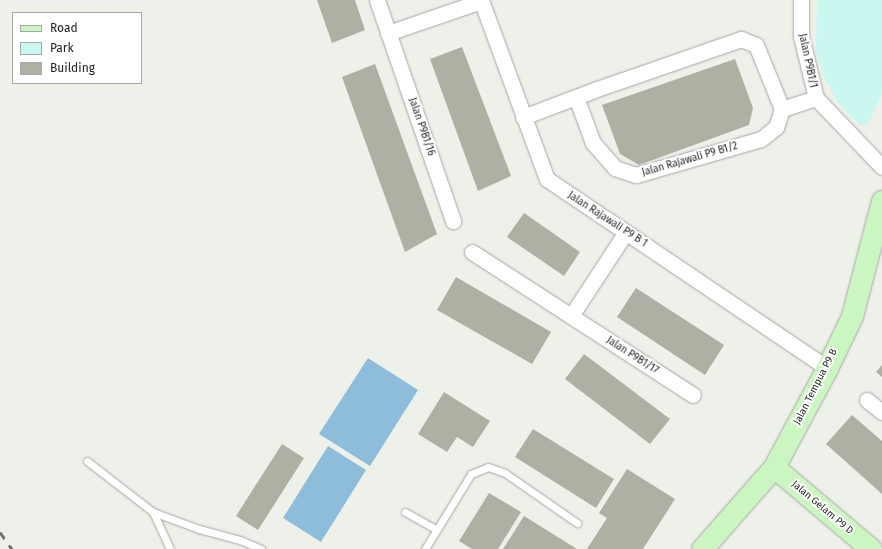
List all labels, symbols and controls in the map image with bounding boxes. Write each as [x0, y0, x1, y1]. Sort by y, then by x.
legend [12, 12, 142, 84]
text: Road [50, 21, 78, 35]
street label: Jalan P9B1/1 [795, 33, 819, 89]
text: Park [50, 41, 74, 55]
text: Building [50, 61, 95, 75]
street label: Jalan P9B1/16 [405, 96, 437, 158]
street label: Jalan Rajawali P9 B1/2 [641, 141, 739, 179]
street label: Jalan Rajawali P9 B 1 [565, 190, 649, 250]
street label: Jalan P9B1/17 [604, 335, 660, 377]
street label: Jalan Tempua P9 B [792, 347, 840, 427]
street label: Jalan Gelam P9 D [789, 479, 855, 537]

